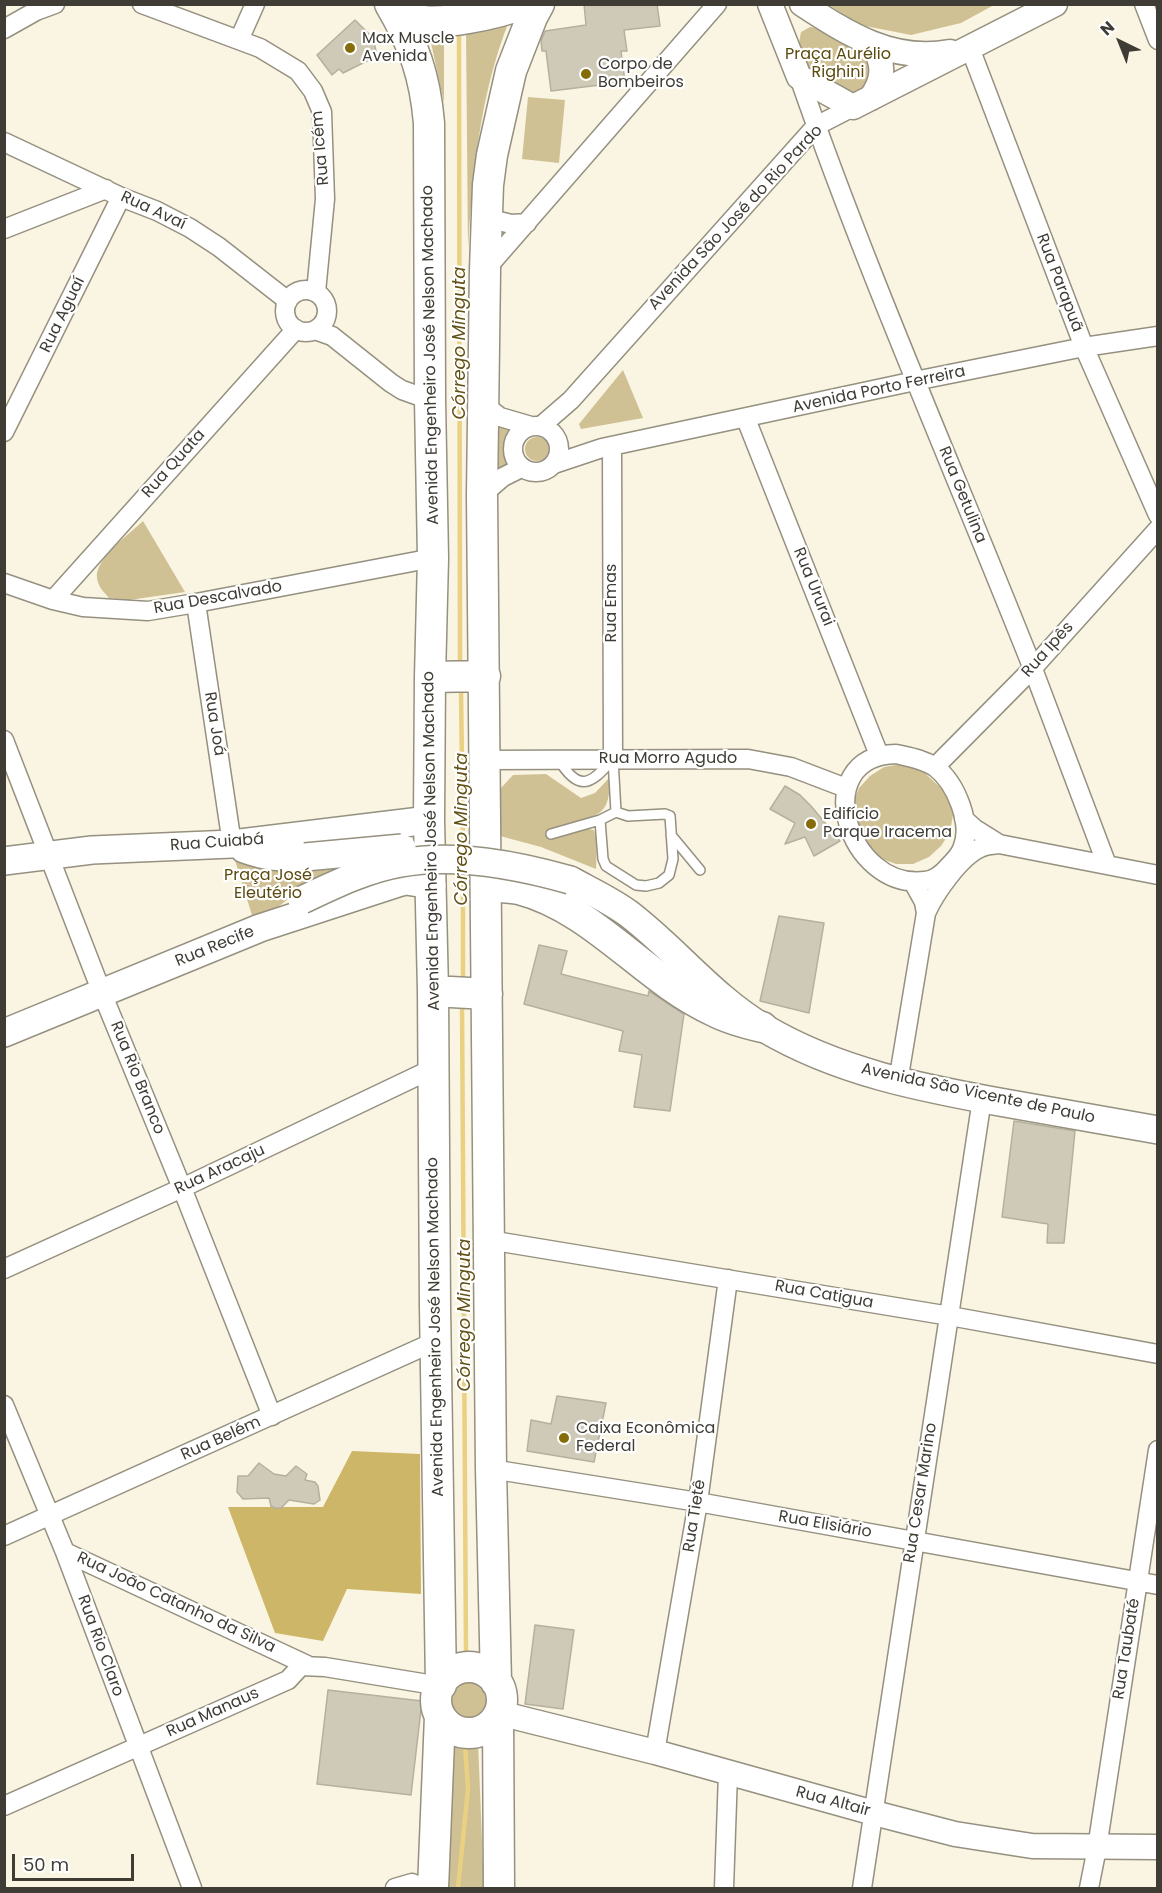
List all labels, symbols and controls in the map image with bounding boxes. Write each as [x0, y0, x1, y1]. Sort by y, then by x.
north arrow [1090, 12, 1150, 72]
text: N [1095, 16, 1120, 41]
place label: Max Muscle Avenida [362, 29, 454, 67]
marker: Max Muscle Avenida [343, 41, 357, 55]
park label: Praça Aurélio Righini [785, 45, 891, 83]
place label: Corpo de Bombeiros [598, 55, 684, 93]
marker: Corpo de Bombeiros [579, 67, 593, 81]
street label: Rua Icém [308, 110, 334, 186]
street label: Avenida São José do Rio Pardo [645, 121, 827, 315]
street label: Avenida Engenheiro José Nelson Machado [418, 185, 444, 525]
street label: Rua Avaí [117, 188, 189, 234]
street label: Rua Parapuã [1031, 231, 1087, 335]
water label: Córrego Minguta [449, 267, 471, 419]
street label: Rua Aguaí [36, 274, 90, 356]
street label: Avenida Porto Ferreira [791, 362, 967, 418]
street label: Rua Quata [138, 426, 210, 502]
street label: Rua Getulina [934, 444, 990, 546]
street label: Rua Ururai [789, 545, 837, 629]
street label: Rua Emas [602, 564, 622, 642]
street label: Rua Descalvado [152, 577, 284, 619]
street label: Rua Ipês [1018, 618, 1078, 682]
street label: Avenida Engenheiro José Nelson Machado [419, 671, 445, 1011]
street label: Rua Joá [199, 691, 229, 757]
street label: Rua Morro Agudo [599, 749, 737, 769]
water label: Córrego Minguta [451, 753, 473, 905]
place label: Edifício Parque Iracema [823, 805, 952, 843]
marker: Edifício Parque Iracema [804, 817, 818, 831]
street label: Rua Cuiabá [169, 830, 265, 856]
park label: Praça José Eleutério [224, 866, 312, 904]
street label: Rua Recife [173, 922, 257, 972]
street label: Rua Rio Branco [106, 1019, 168, 1137]
street label: Avenida São Vicente de Paulo [859, 1060, 1097, 1128]
street label: Rua Aracaju [172, 1141, 268, 1199]
street label: Avenida Engenheiro José Nelson Machado [423, 1157, 449, 1497]
water label: Córrego Minguta [454, 1239, 476, 1391]
street label: Rua Catigua [773, 1277, 875, 1313]
street label: Rua Belém [178, 1413, 264, 1465]
place label: Caixa Econômica Federal [576, 1419, 715, 1457]
street label: Rua Cesar Marino [900, 1422, 942, 1564]
marker: Caixa Econômica Federal [557, 1431, 571, 1445]
street label: Rua Tietê [680, 1478, 710, 1554]
street label: Rua Elisiário [777, 1507, 873, 1543]
street label: Rua João Catanho da Silva [74, 1548, 278, 1658]
street label: Rua Rio Claro [73, 1593, 127, 1699]
street label: Rua Taubaté [1110, 1597, 1144, 1701]
street label: Rua Manaus [164, 1684, 262, 1742]
street label: Rua Altair [794, 1783, 872, 1821]
scale bar [15, 1842, 136, 1880]
text: 50 m [23, 1852, 69, 1877]

